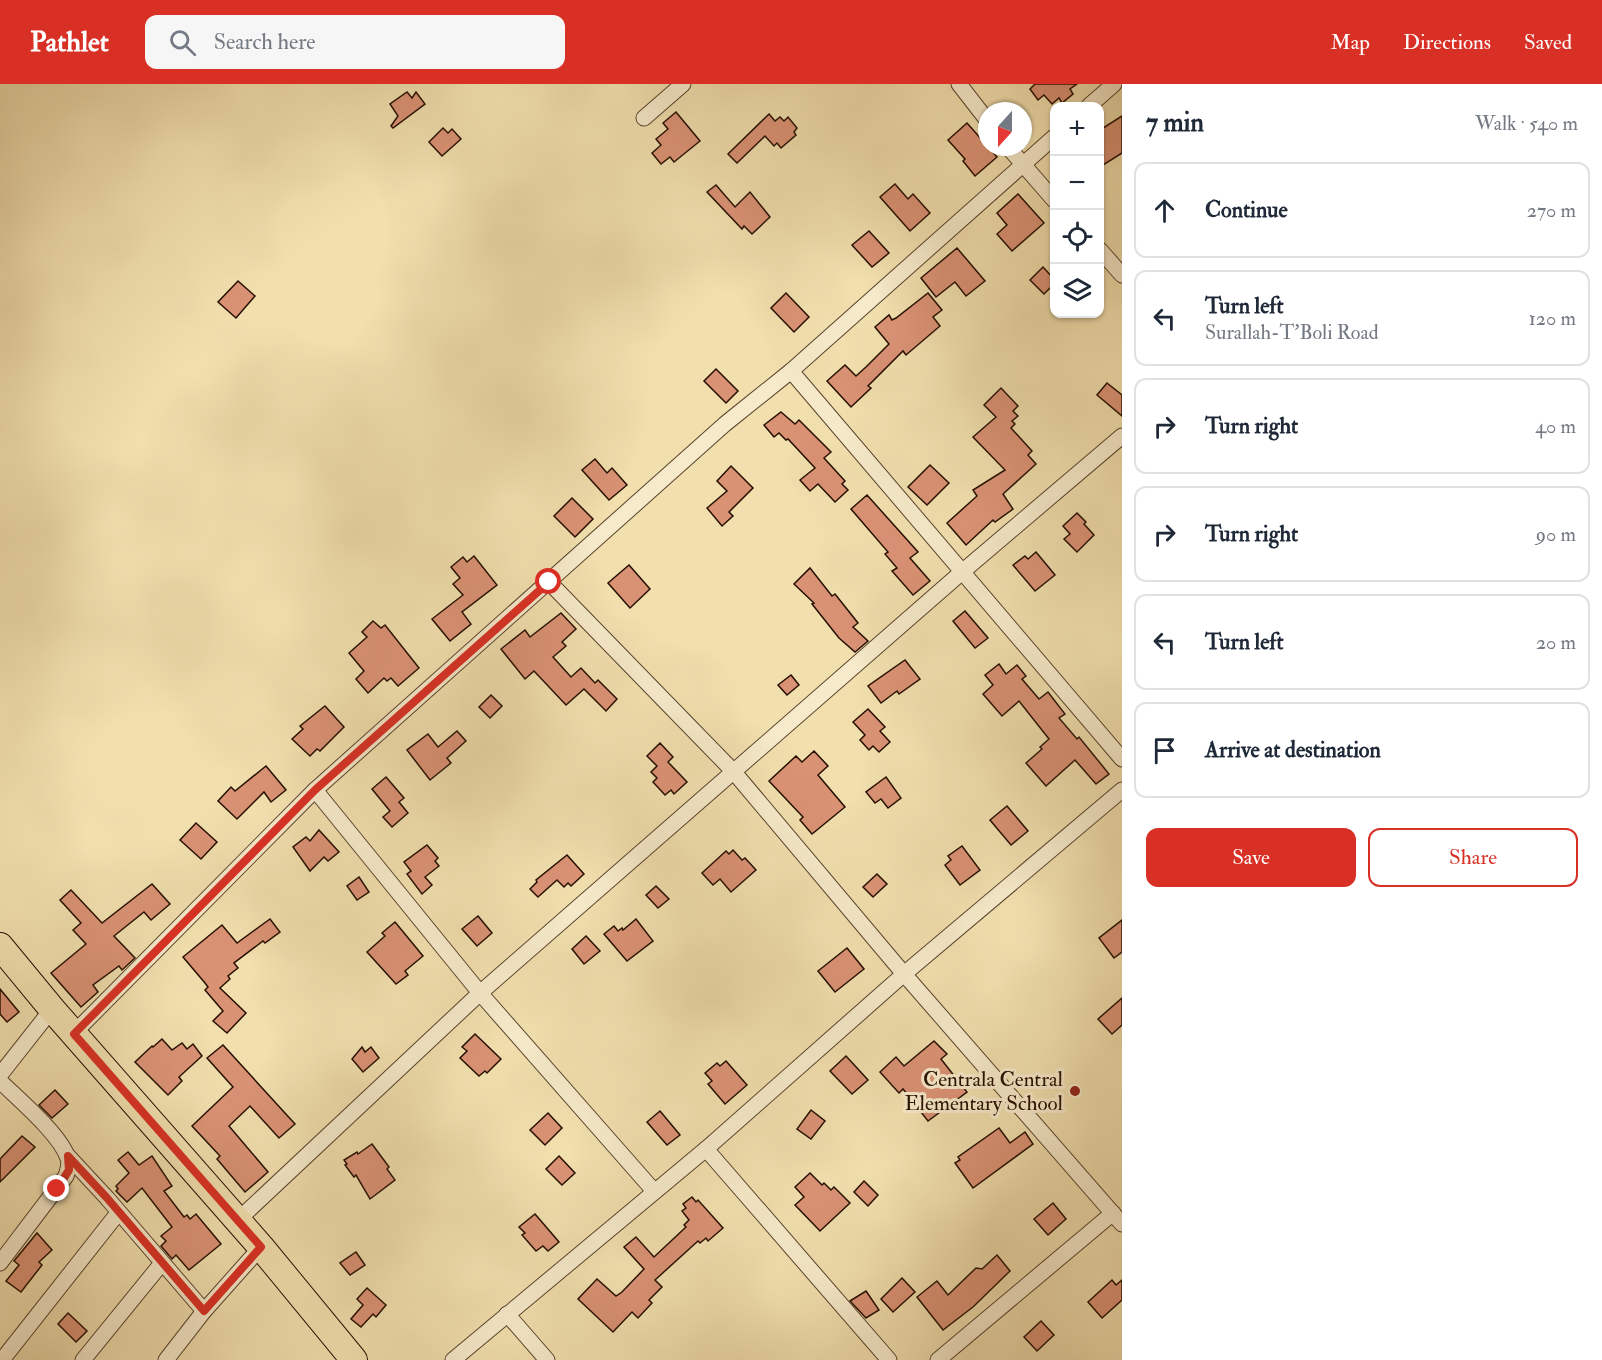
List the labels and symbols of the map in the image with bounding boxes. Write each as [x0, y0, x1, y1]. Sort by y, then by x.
north arrow [978, 102, 1032, 156]
route start [535, 568, 561, 594]
place label: Centrala Central Elementary School [905, 1066, 1064, 1117]
marker: Centrala Central Elementary School [1068, 1084, 1082, 1098]
route end [43, 1175, 69, 1201]

